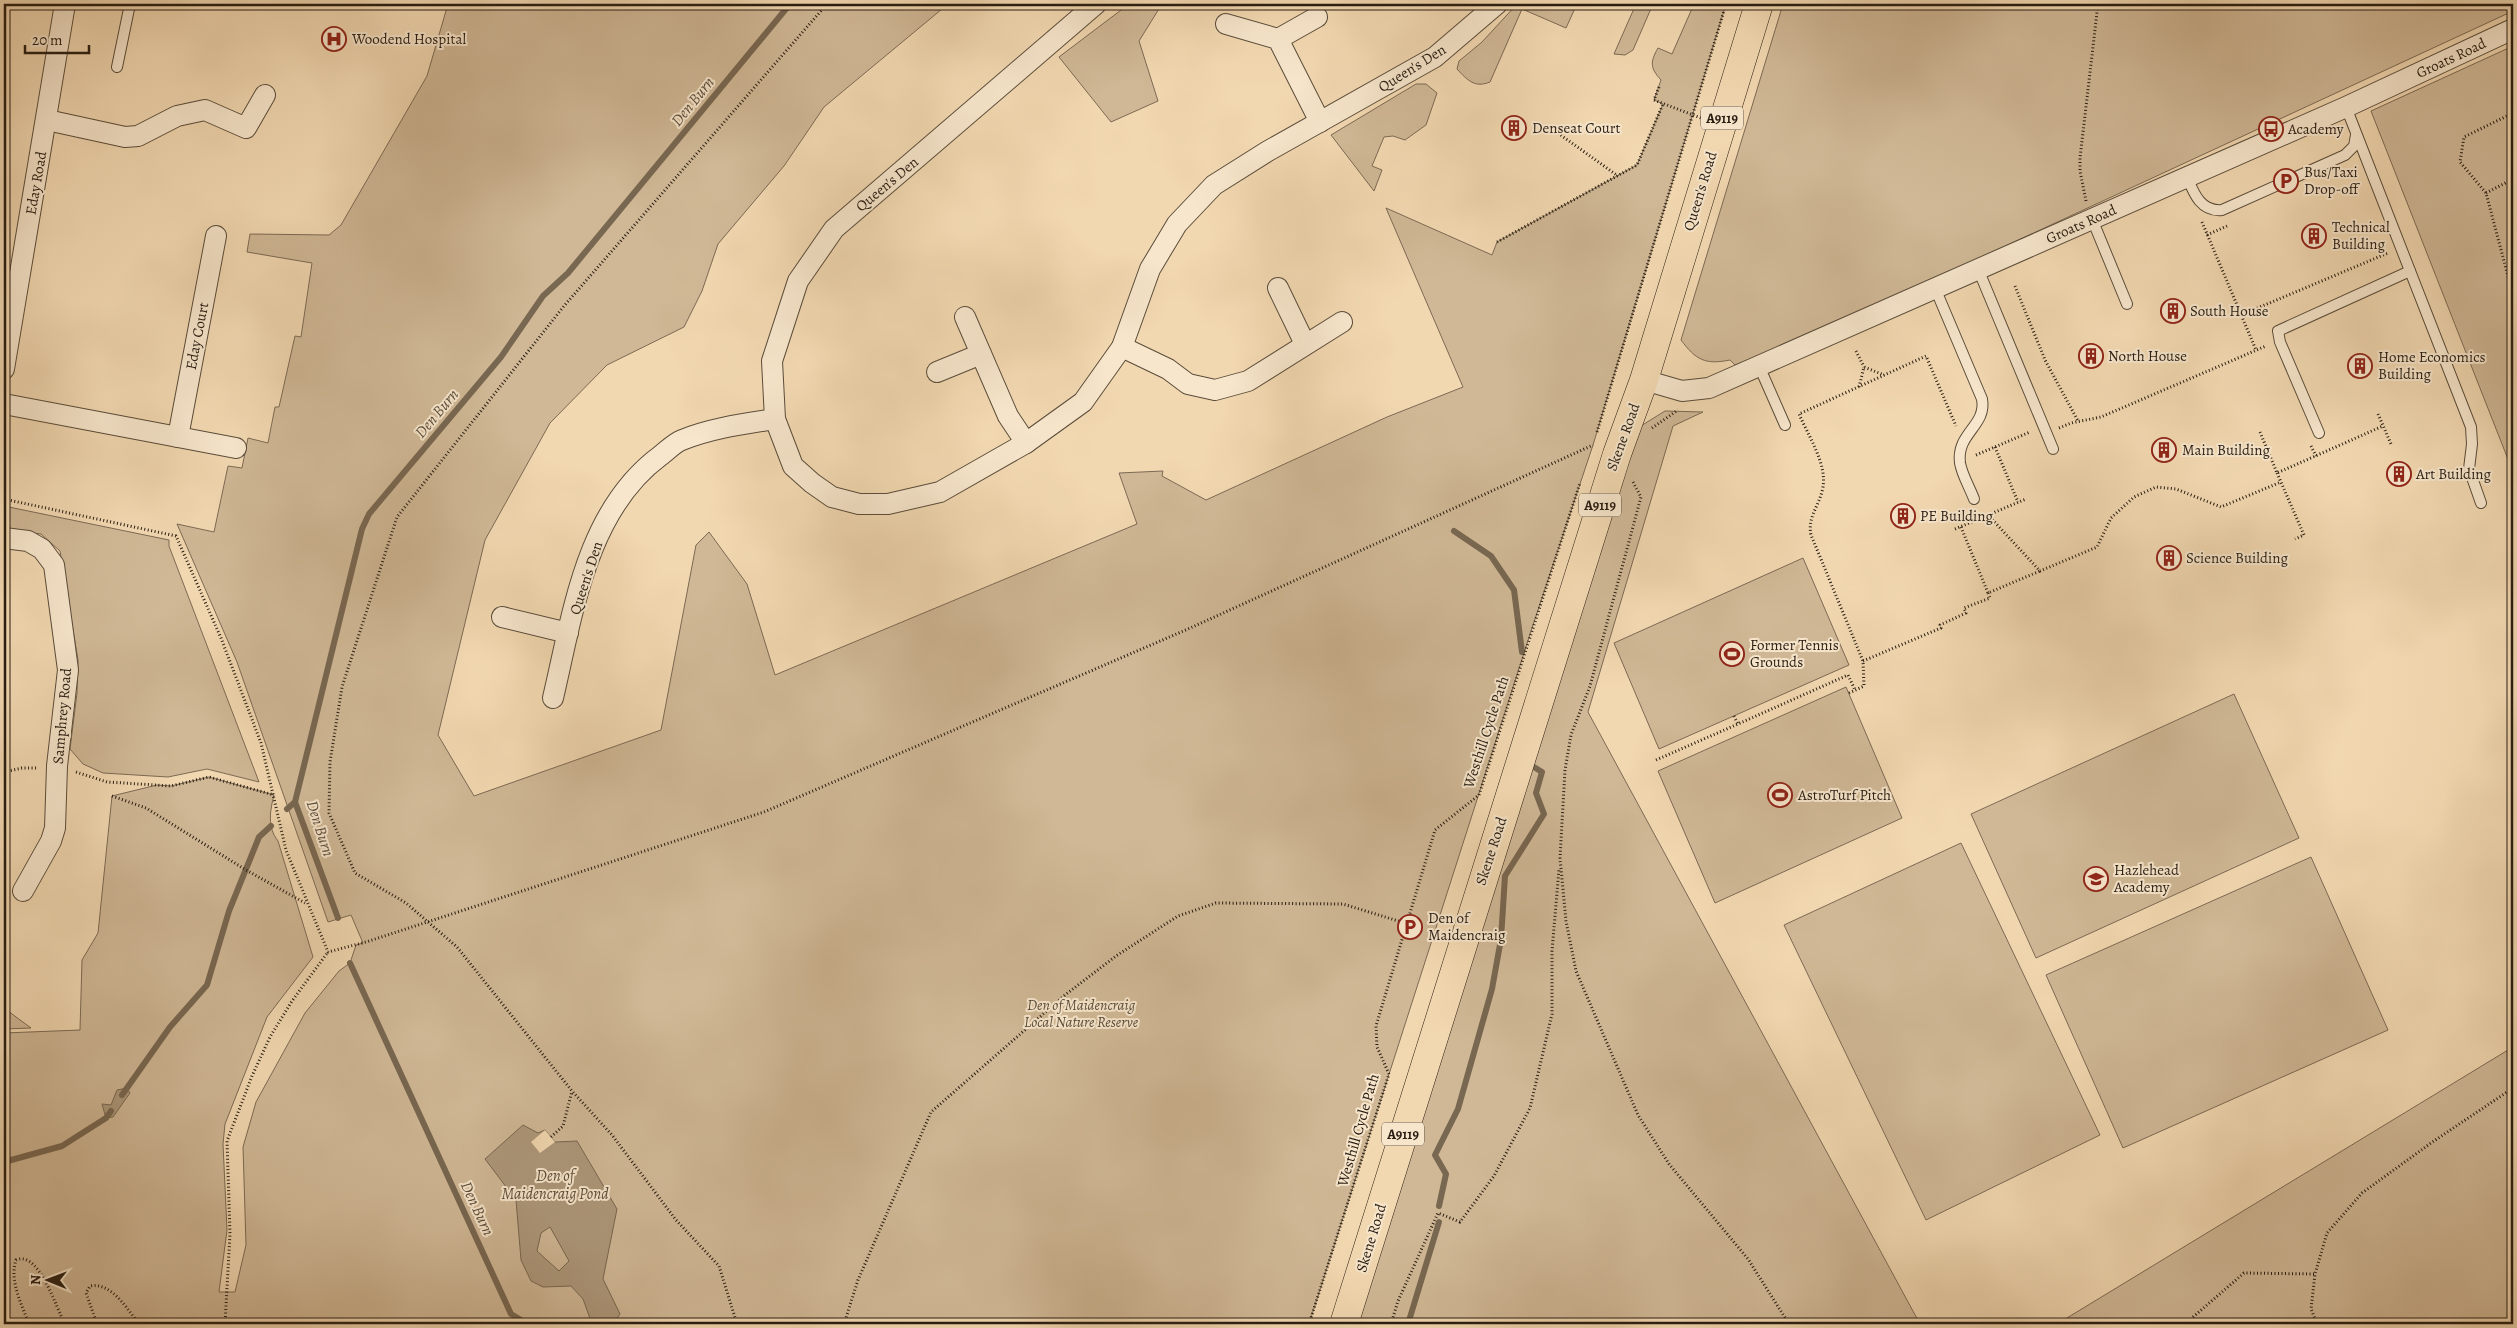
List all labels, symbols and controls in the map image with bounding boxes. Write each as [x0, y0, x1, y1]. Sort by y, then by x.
scale bar [25, 22, 89, 54]
hospital icon: Woodend Hospital [321, 26, 347, 52]
place label: Woodend Hospital [351, 29, 466, 49]
text: 20 m [32, 30, 63, 50]
street label: Groats Road [2413, 33, 2490, 83]
street label: Queen's Den [1374, 39, 1450, 97]
water label: Den Burn [666, 72, 719, 131]
road number: A9119 [1701, 106, 1743, 130]
building icon: Denseat Court [1501, 115, 1527, 141]
bus stop icon: Academy [2258, 116, 2284, 142]
place label: Denseat Court [1532, 118, 1621, 138]
place label: Academy [2287, 119, 2344, 139]
street label: Queen's Road [1678, 148, 1722, 233]
street label: Eday Road [21, 149, 52, 216]
street label: Queen's Den [851, 152, 923, 216]
place label: Bus/Taxi Drop-off [2304, 162, 2360, 199]
parking icon: Bus/Taxi Drop-off [2273, 168, 2299, 194]
street label: Groats Road [2043, 199, 2120, 248]
place label: Technical Building [2332, 217, 2390, 254]
building icon: Technical Building [2301, 223, 2327, 249]
building icon: South House [2160, 298, 2186, 324]
street label: Eday Court [181, 301, 213, 371]
place label: South House [2190, 301, 2269, 321]
building icon: North House [2078, 343, 2104, 369]
place label: North House [2108, 346, 2187, 366]
place label: Home Economics Building [2378, 347, 2486, 384]
building icon: Home Economics Building [2347, 353, 2373, 379]
water label: Den Burn [410, 384, 464, 443]
street label: Skene Road [1601, 399, 1645, 474]
building icon: Main Building [2151, 437, 2177, 463]
place label: Main Building [2182, 440, 2270, 460]
building icon: Art Building [2386, 461, 2412, 487]
place label: Art Building [2415, 464, 2492, 484]
road number: A9119 [1579, 494, 1621, 516]
building icon: PE Building [1890, 503, 1916, 529]
place label: PE Building [1920, 506, 1994, 526]
street label: Queen's Den [565, 539, 607, 617]
building icon: Science Building [2156, 545, 2182, 571]
place label: Science Building [2186, 548, 2288, 568]
place label: Former Tennis Grounds [1750, 635, 1839, 672]
sports icon: Former Tennis Grounds [1719, 641, 1745, 667]
street label: Samphrey Road [48, 666, 76, 765]
street label: Westhill Cycle Path [1458, 674, 1513, 791]
sports icon: AstroTurf Pitch [1767, 782, 1793, 808]
place label: AstroTurf Pitch [1797, 785, 1891, 805]
water label: Den Burn [301, 798, 339, 859]
street label: Skene Road [1471, 813, 1512, 888]
place label: Hazlehead Academy [2113, 860, 2180, 897]
school or university icon: Hazlehead Academy [2083, 866, 2109, 892]
place label: Den of Maidencraig [1428, 908, 1506, 945]
parking icon: Den of Maidencraig [1397, 914, 1423, 940]
park label: Den of Maidencraig Local Nature Reserve [1024, 995, 1139, 1032]
street label: Westhill Cycle Path [1332, 1071, 1384, 1190]
road number: A9119 [1382, 1122, 1424, 1146]
water label: Den of Maidencraig Pond [501, 1165, 609, 1205]
water label: Den Burn [455, 1178, 499, 1239]
street label: Skene Road [1351, 1200, 1391, 1275]
north arrow [22, 1256, 72, 1306]
text: N [26, 1275, 45, 1285]

